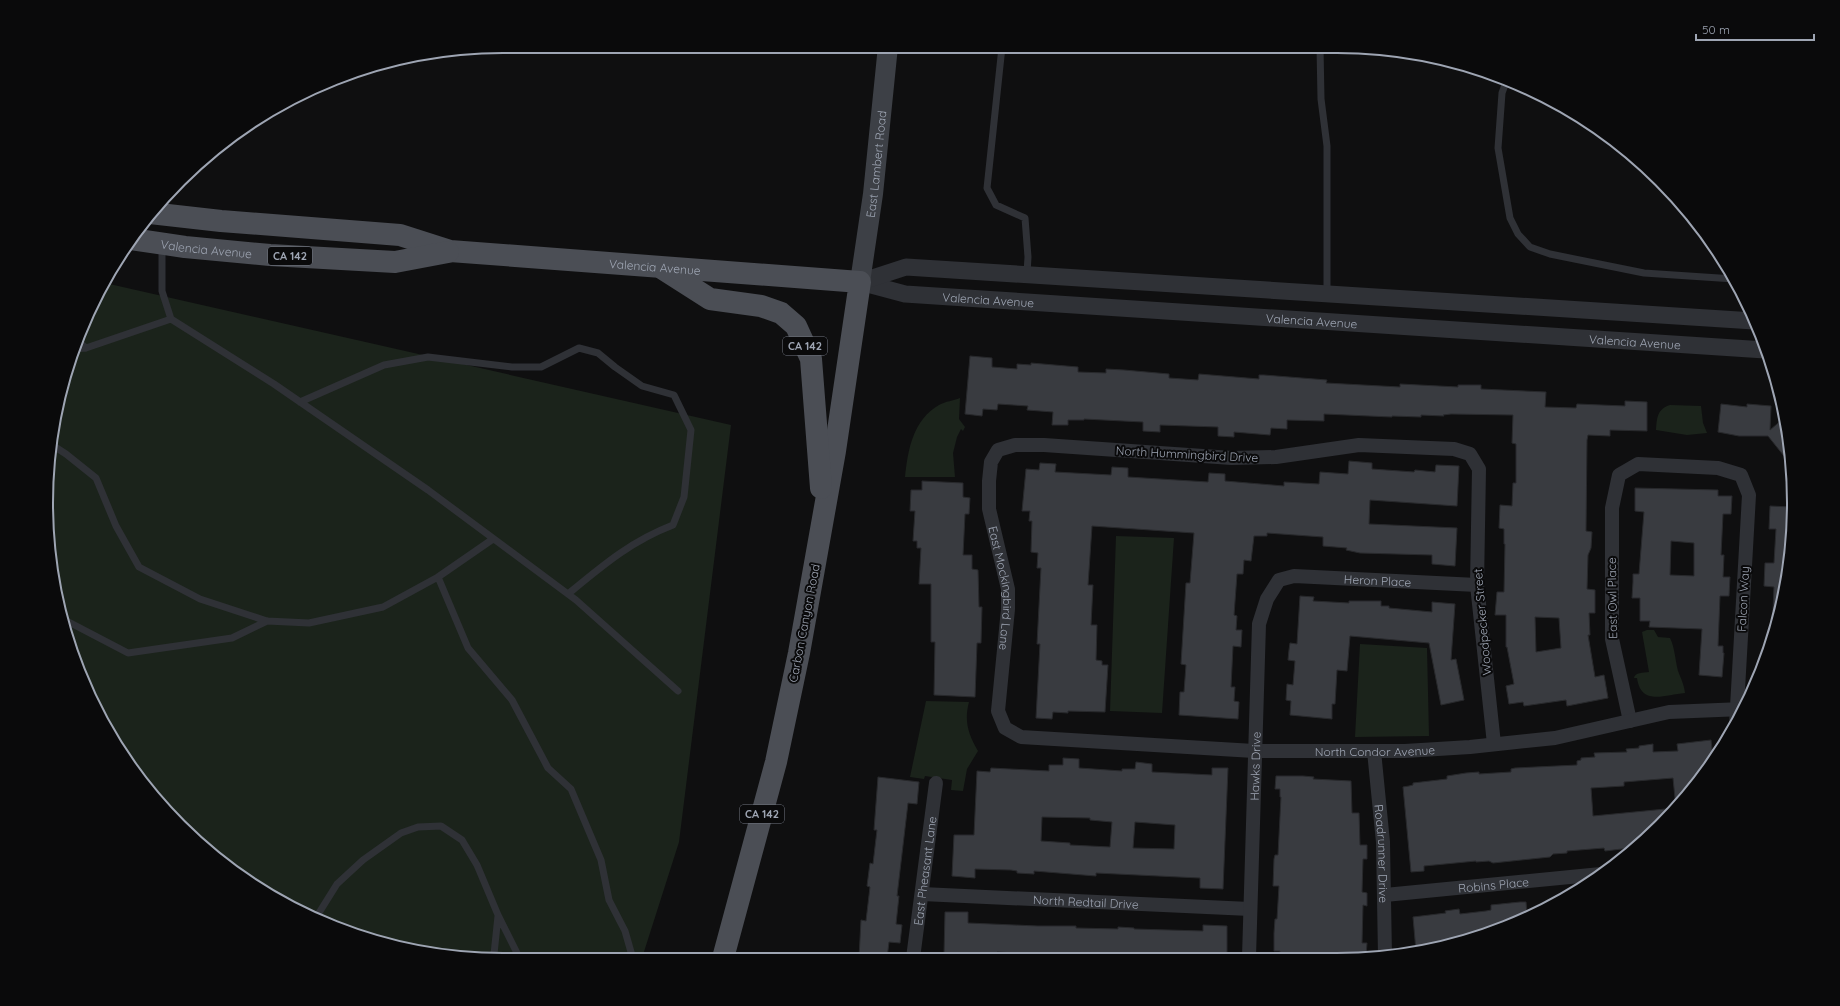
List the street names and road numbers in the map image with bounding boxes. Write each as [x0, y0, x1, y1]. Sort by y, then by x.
street label: East Lambert Road [862, 110, 889, 219]
street label: Valencia Avenue [160, 236, 253, 261]
road number: CA 142 [268, 247, 312, 265]
street label: Valencia Avenue [609, 256, 702, 277]
street label: Valencia Avenue [942, 289, 1035, 310]
street label: Valencia Avenue [1265, 310, 1358, 331]
street label: Valencia Avenue [1589, 331, 1681, 352]
road number: CA 142 [783, 337, 827, 355]
street label: North Hummingbird Drive [1115, 443, 1259, 465]
street label: East Mockingbird Lane [986, 524, 1016, 651]
street label: East Owl Place [1604, 557, 1620, 639]
street label: Carbon Canyon Road [785, 562, 823, 684]
street label: Falcon Way [1734, 566, 1752, 632]
street label: Woodpecker Street [1470, 568, 1494, 676]
street label: Heron Place [1343, 571, 1412, 589]
street label: Hawks Drive [1246, 731, 1263, 801]
street label: North Condor Avenue [1315, 742, 1436, 759]
street label: Roadrunner Drive [1372, 804, 1392, 903]
road number: CA 142 [740, 805, 784, 823]
street label: East Pheasant Lane [910, 815, 939, 926]
street label: Robins Place [1457, 874, 1530, 895]
street label: North Redtail Drive [1033, 892, 1139, 911]

